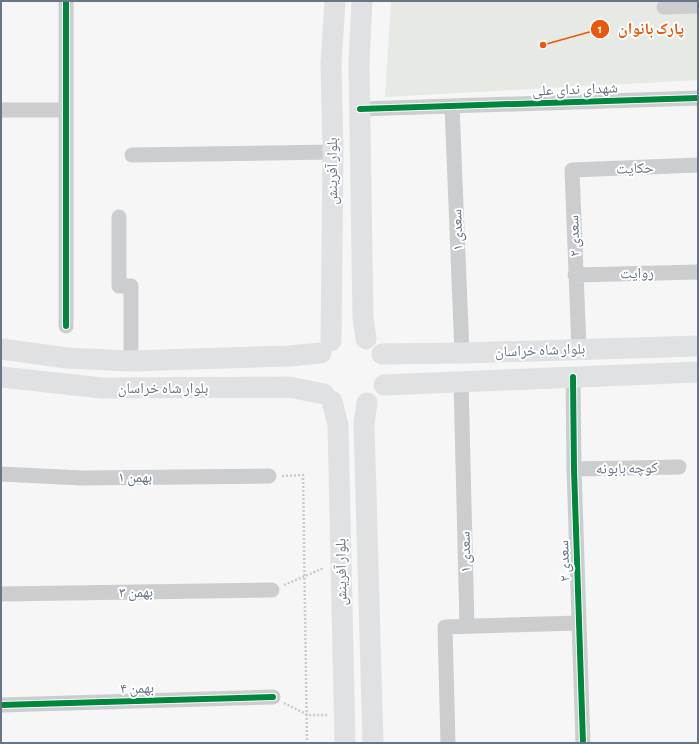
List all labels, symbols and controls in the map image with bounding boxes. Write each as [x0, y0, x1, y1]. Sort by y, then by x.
callout: پارک بانوان [590, 15, 692, 43]
text: پارک بانوان [618, 21, 684, 38]
text: 1 [598, 23, 602, 35]
street label: شهدای ندای علی [532, 80, 619, 100]
street label: بلوار آفرینش [324, 137, 342, 205]
street label: حکایت [616, 160, 655, 177]
street label: سعدی ۱ [449, 209, 468, 251]
street label: سعدی ۲ [566, 215, 585, 257]
street label: روایت [620, 265, 654, 283]
street label: بلوار شاه خراسان [495, 341, 586, 362]
street label: بلوار شاه خراسان [118, 381, 208, 398]
street label: کوچه بابونه [596, 460, 658, 478]
street label: بهمن ۱ [118, 470, 152, 487]
street label: سعدی ۱ [458, 531, 475, 573]
street label: بلوار آفرینش [333, 538, 352, 606]
street label: سعدی ۲ [556, 540, 575, 582]
street label: بهمن ۳ [119, 585, 153, 602]
street label: بهمن ۴ [120, 680, 154, 699]

